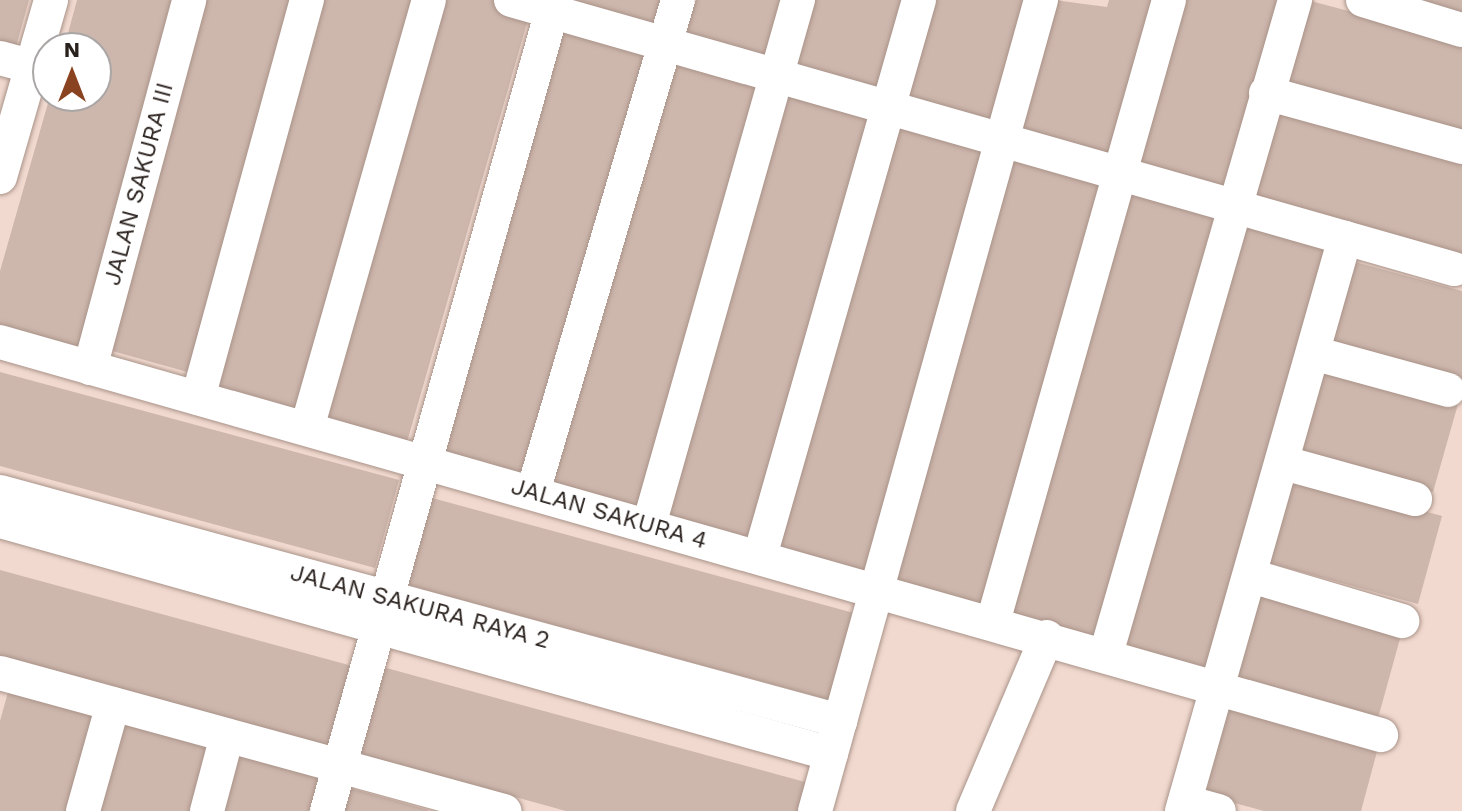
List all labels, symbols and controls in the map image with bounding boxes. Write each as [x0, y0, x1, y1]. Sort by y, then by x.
north arrow [32, 32, 112, 112]
text: N [64, 37, 80, 62]
street label: JALAN SAKURA III [98, 79, 180, 289]
street label: JALAN SAKURA 4 [507, 472, 711, 556]
street label: JALAN SAKURA RAYA 2 [286, 558, 554, 656]

